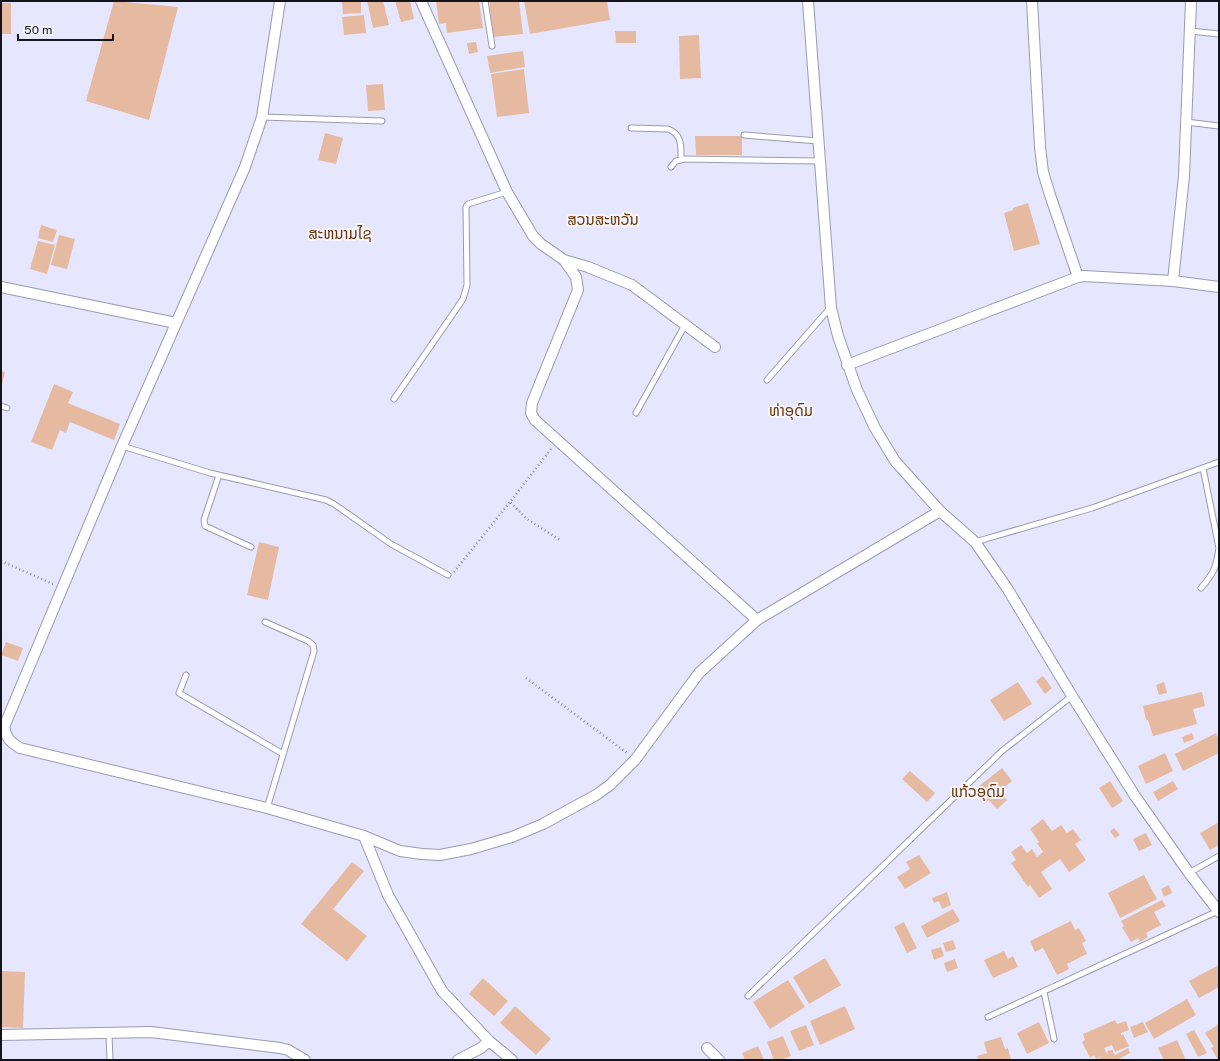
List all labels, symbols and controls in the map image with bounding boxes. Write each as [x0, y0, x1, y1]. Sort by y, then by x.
scale bar [18, 16, 113, 42]
text: 50 m [24, 23, 52, 37]
district label: ສວນສະຫວັນ [567, 211, 639, 228]
district label: ສະຫນາມໄຊ [308, 225, 372, 242]
district label: ທ່າອຸດົມ [769, 402, 813, 421]
district label: ແກ້ວອຸດົມ [951, 783, 1005, 802]

